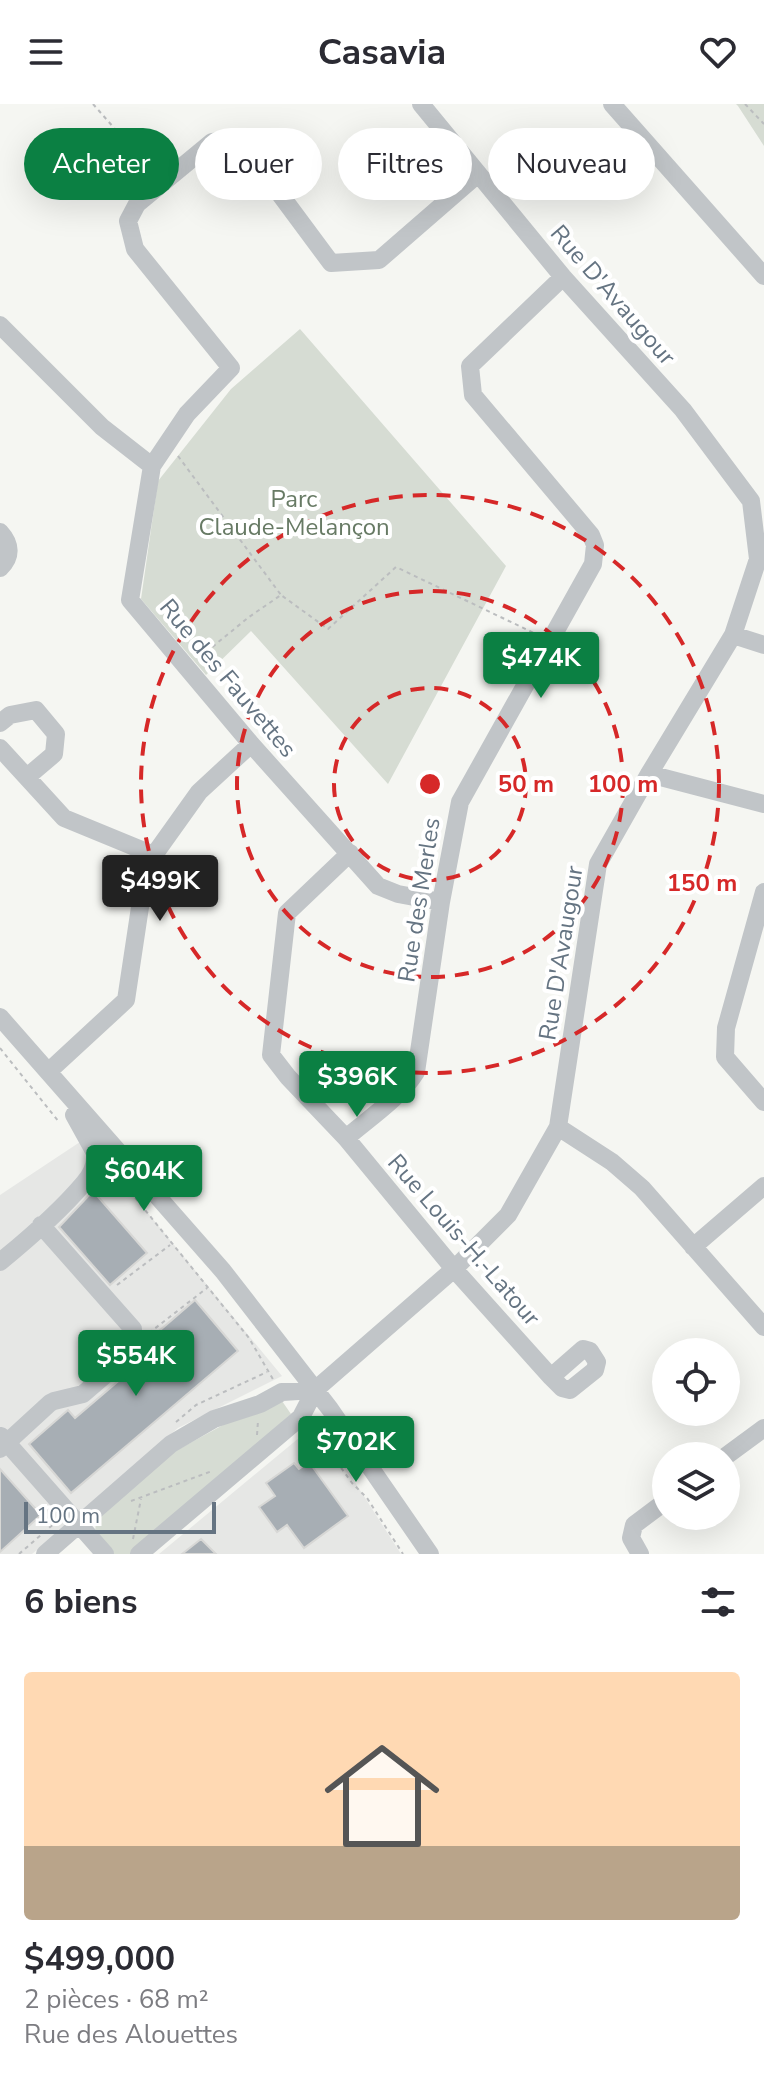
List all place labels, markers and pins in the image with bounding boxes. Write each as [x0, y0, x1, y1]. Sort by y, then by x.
pin: $474K [485, 632, 597, 700]
centre of rings [416, 770, 444, 798]
pin: $499K [104, 855, 216, 923]
pin: $396K [301, 1051, 413, 1119]
pin: $604K [88, 1145, 200, 1213]
pin: $554K [80, 1330, 192, 1398]
pin: $702K [300, 1416, 412, 1484]

